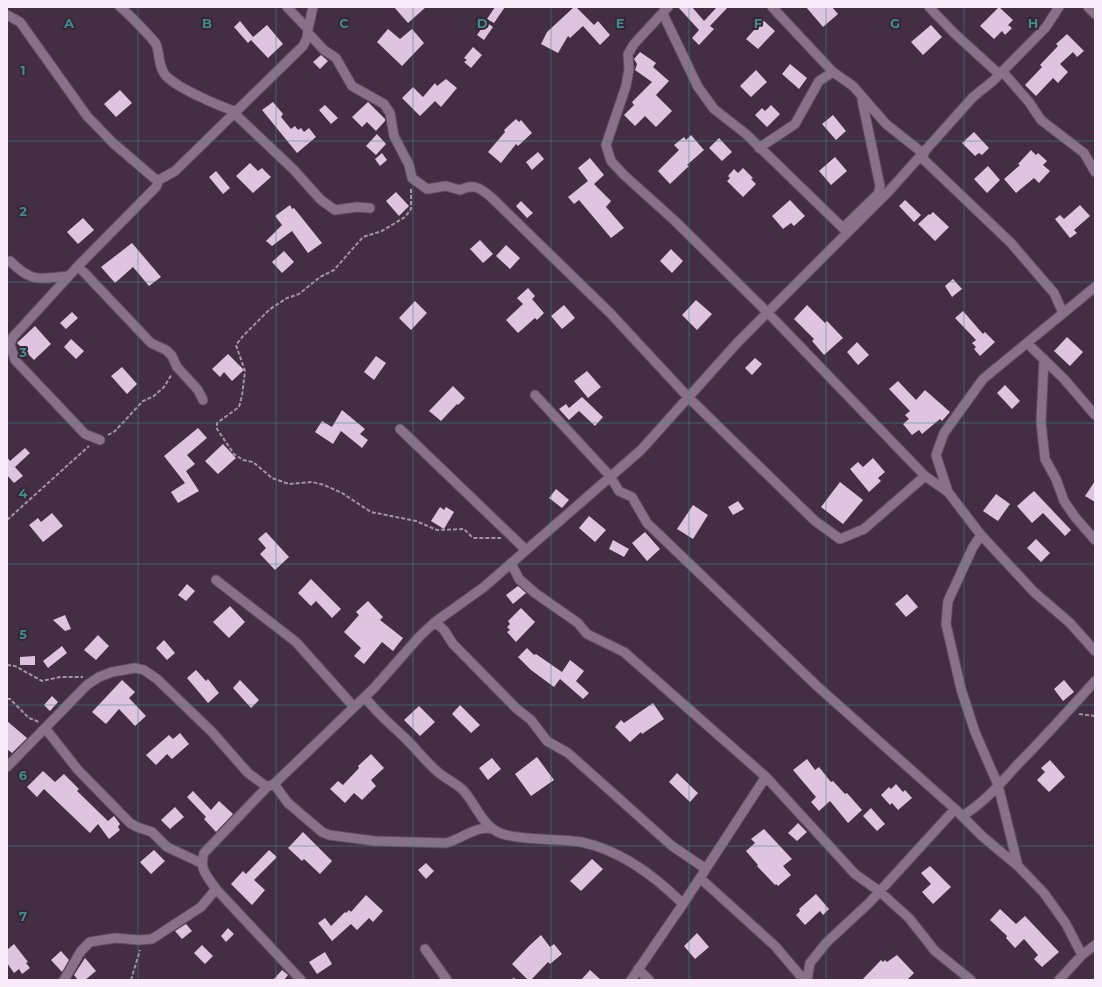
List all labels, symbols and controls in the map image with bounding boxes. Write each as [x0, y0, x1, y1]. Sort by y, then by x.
text: A [63, 15, 75, 31]
text: B [202, 15, 212, 31]
text: C [339, 15, 349, 31]
text: D [477, 15, 488, 31]
text: E [616, 15, 625, 31]
text: F [754, 15, 762, 31]
text: G [890, 15, 900, 31]
text: H [1028, 15, 1038, 31]
text: 1 [20, 62, 26, 78]
text: 2 [19, 203, 27, 219]
text: 3 [18, 344, 27, 360]
text: 4 [19, 485, 28, 501]
text: 5 [19, 626, 27, 642]
text: 6 [19, 767, 28, 783]
text: 7 [19, 908, 27, 924]

